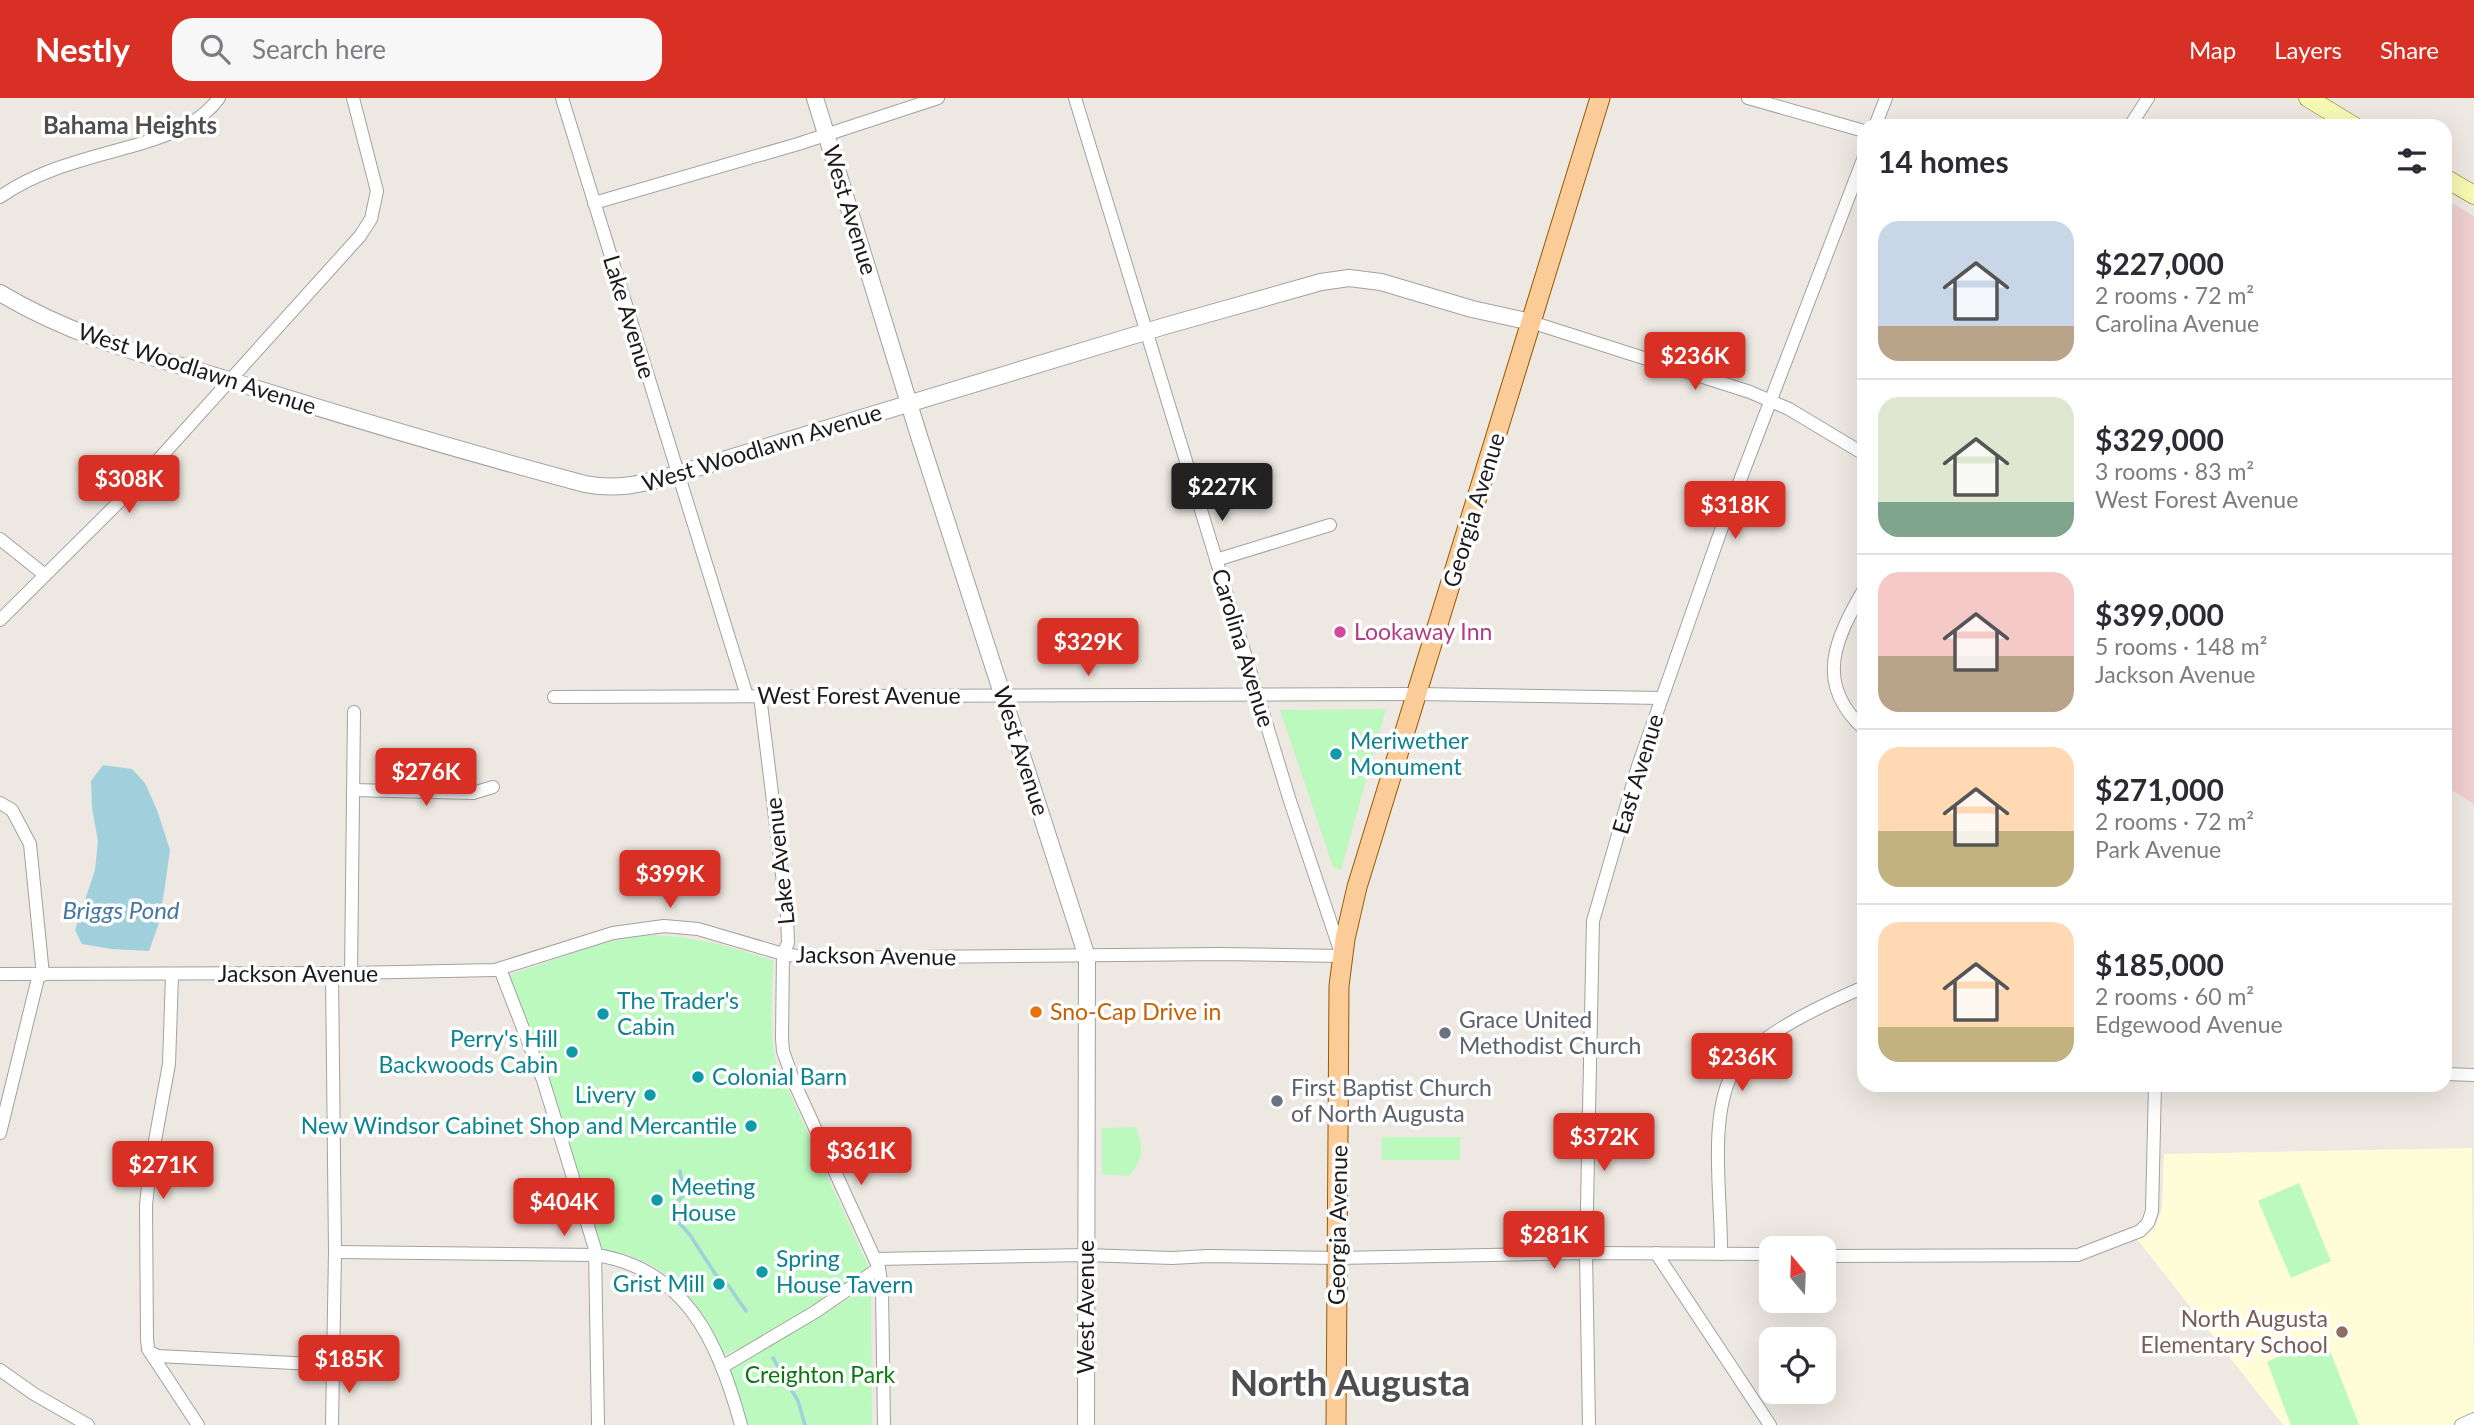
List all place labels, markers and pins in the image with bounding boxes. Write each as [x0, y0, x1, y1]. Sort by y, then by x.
pin: $236K [1646, 332, 1744, 392]
pin: $308K [80, 456, 178, 515]
pin: $227K [1173, 464, 1271, 523]
pin: $318K [1686, 482, 1784, 541]
place label: Lookaway Inn [1354, 617, 1492, 645]
pin: $329K [1039, 618, 1137, 678]
marker: Lookaway Inn [1332, 624, 1348, 640]
place label: Meriwether Monument [1350, 726, 1469, 780]
marker: Meriwether Monument [1328, 746, 1344, 762]
pin: $276K [377, 748, 475, 808]
pin: $399K [621, 850, 719, 910]
place label: The Trader's Cabin [617, 986, 739, 1040]
place label: Sno-Cap Drive in [1050, 997, 1221, 1025]
marker: Sno-Cap Drive in [1028, 1004, 1044, 1020]
place label: Grace United Methodist Church [1459, 1005, 1641, 1059]
marker: The Trader's Cabin [595, 1006, 611, 1022]
place label: Perry's Hill Backwoods Cabin [378, 1024, 558, 1078]
marker: Grace United Methodist Church [1437, 1025, 1453, 1041]
pin: $236K [1693, 1034, 1791, 1093]
marker: Perry's Hill Backwoods Cabin [564, 1044, 580, 1060]
place label: Colonial Barn [712, 1062, 847, 1090]
marker: Colonial Barn [690, 1069, 706, 1085]
place label: First Baptist Church of North Augusta [1291, 1073, 1492, 1127]
place label: Livery [575, 1080, 636, 1108]
marker: Livery [642, 1087, 658, 1103]
marker: First Baptist Church of North Augusta [1269, 1093, 1285, 1109]
place label: New Windsor Cabinet Shop and Mercantile [301, 1111, 737, 1139]
pin: $372K [1555, 1114, 1653, 1173]
marker: New Windsor Cabinet Shop and Mercantile [743, 1118, 759, 1134]
pin: $361K [812, 1128, 910, 1187]
pin: $271K [114, 1142, 212, 1201]
place label: Meeting House [671, 1172, 755, 1226]
pin: $404K [515, 1178, 613, 1238]
marker: Meeting House [649, 1192, 665, 1208]
pin: $281K [1505, 1212, 1603, 1271]
place label: Spring House Tavern [776, 1244, 913, 1298]
marker: Spring House Tavern [754, 1264, 770, 1280]
place label: Grist Mill [613, 1269, 705, 1297]
marker: Grist Mill [711, 1276, 727, 1292]
place label: North Augusta Elementary School [2141, 1304, 2328, 1358]
marker: North Augusta Elementary School [2334, 1324, 2350, 1340]
pin: $185K [300, 1336, 398, 1395]

